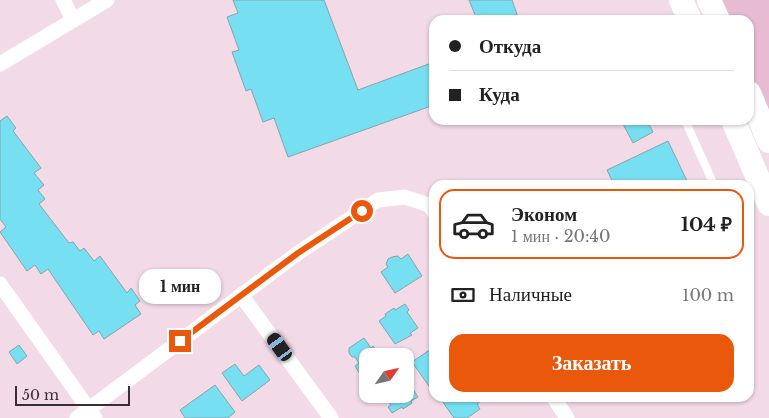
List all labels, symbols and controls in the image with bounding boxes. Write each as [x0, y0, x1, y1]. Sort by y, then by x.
text: Откуда [479, 35, 541, 58]
text: Куда [479, 83, 520, 106]
route start [351, 200, 373, 222]
icon: car [451, 202, 496, 247]
text: Эконом [511, 203, 577, 226]
text: 104 ₽ [681, 213, 732, 236]
text: 1 мин · 20:40 [511, 226, 610, 246]
callout: 1 мин [139, 268, 221, 304]
text: 1 мин [160, 276, 200, 296]
icon: cash [449, 281, 477, 309]
text: Наличные [489, 283, 572, 306]
text: 100 m [682, 285, 734, 305]
route end [169, 330, 191, 352]
car [265, 330, 294, 364]
button: Заказать [449, 334, 734, 392]
north arrow [359, 348, 414, 402]
map controls [359, 348, 414, 403]
scale bar [15, 383, 130, 406]
text: 50 m [22, 386, 59, 404]

